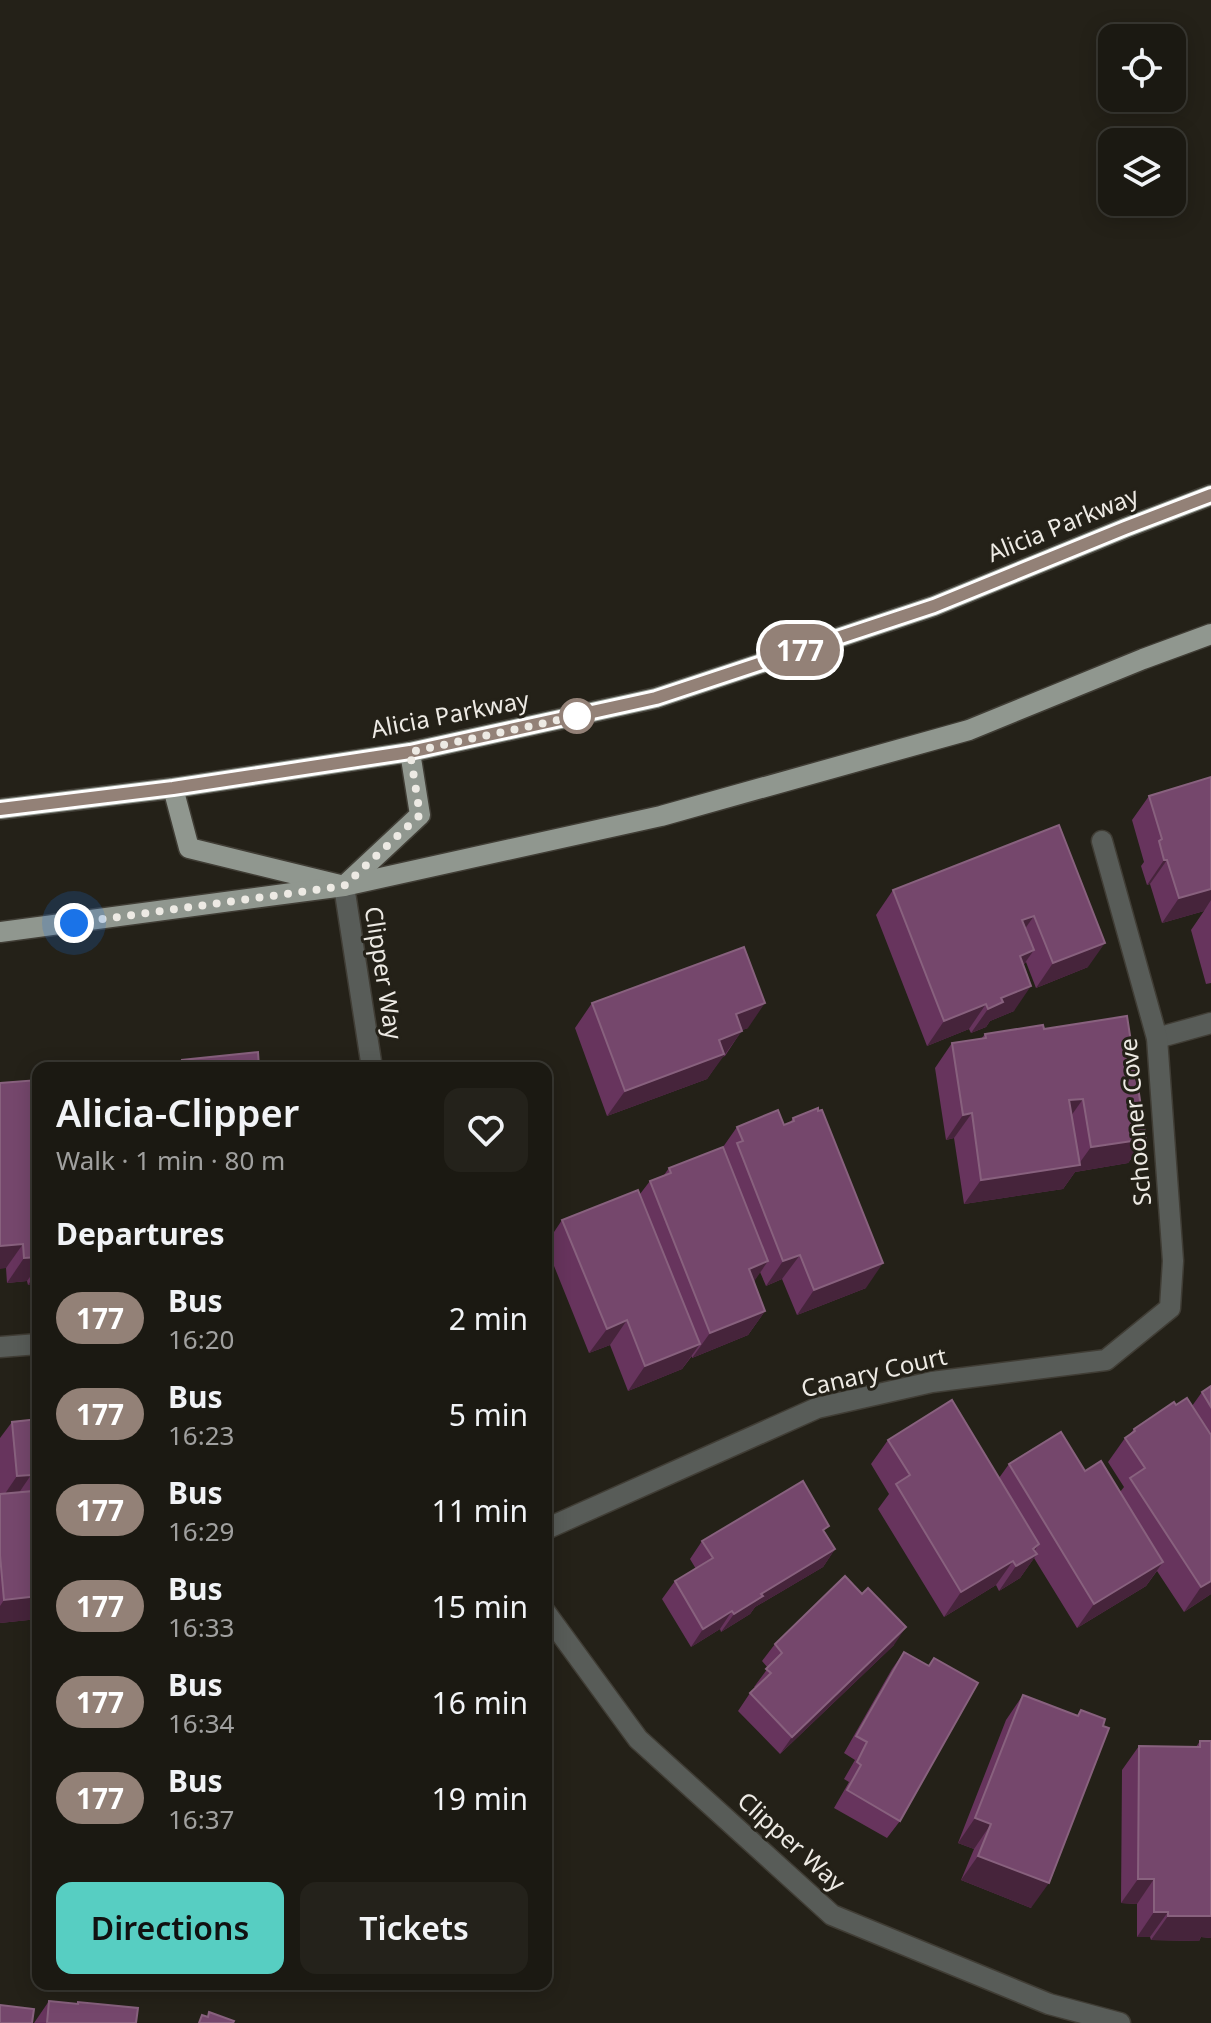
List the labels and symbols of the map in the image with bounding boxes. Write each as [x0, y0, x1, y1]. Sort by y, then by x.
street label: Alicia Parkway [982, 478, 1144, 569]
line badge: 177 [754, 624, 846, 676]
street label: Alicia Parkway [368, 682, 532, 745]
unlabelled marker [560, 699, 594, 733]
your location [54, 903, 94, 943]
street label: Clipper Way [358, 904, 411, 1042]
street label: Schooner Cove [1111, 1037, 1158, 1207]
street label: Canary Court [798, 1339, 950, 1404]
street label: Clipper Way [731, 1784, 854, 1899]

